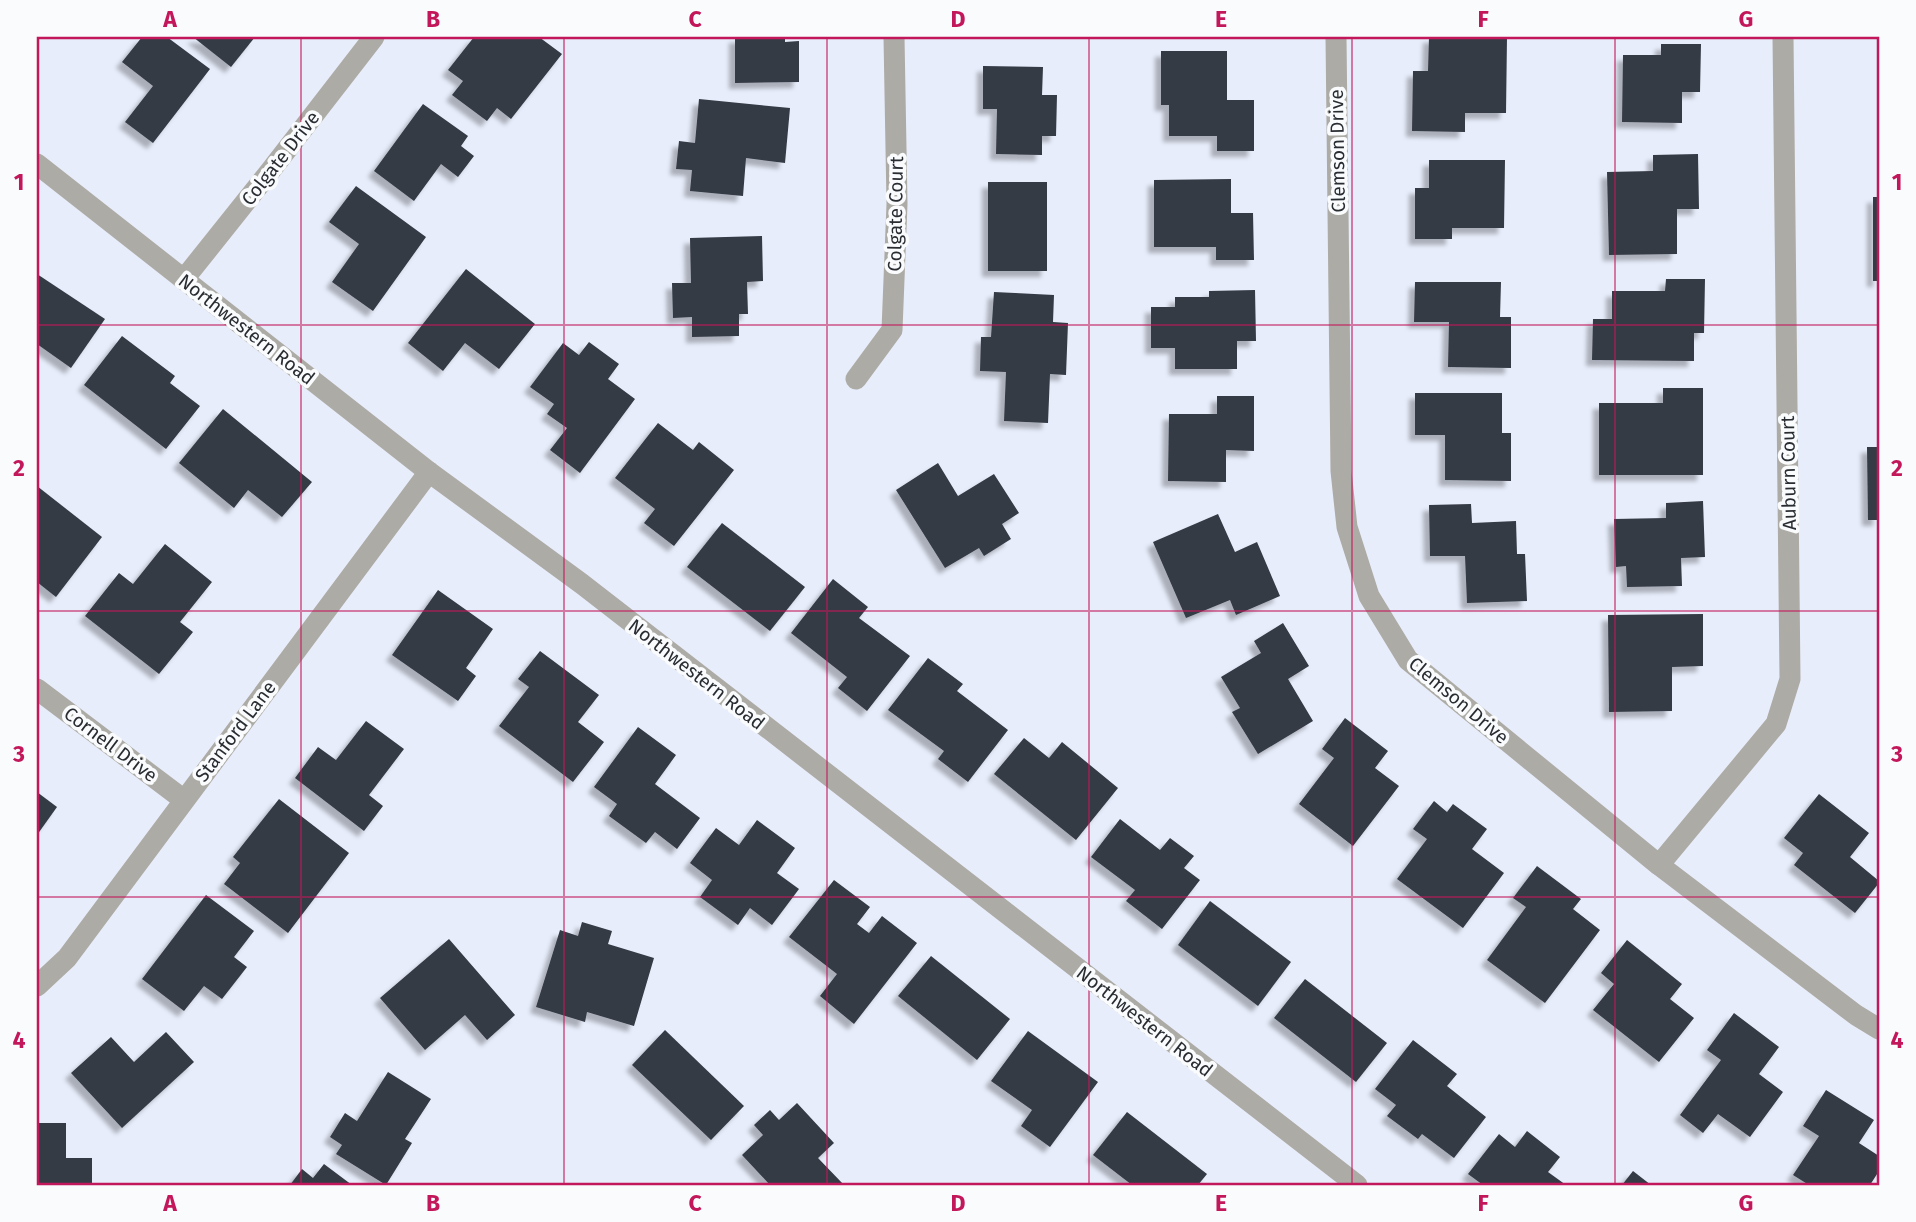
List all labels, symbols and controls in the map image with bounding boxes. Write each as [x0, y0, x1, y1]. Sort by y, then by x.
text: A [162, 5, 177, 33]
text: B [426, 5, 440, 33]
text: C [688, 5, 702, 33]
text: D [951, 5, 966, 33]
text: E [1215, 5, 1227, 33]
text: F [1477, 5, 1489, 33]
text: G [1739, 5, 1753, 33]
street label: Clemson Drive [1325, 89, 1350, 213]
street label: Colgate Drive [236, 107, 324, 210]
street label: Colgate Court [883, 156, 908, 272]
text: 1 [14, 168, 24, 196]
text: 1 [1892, 168, 1902, 196]
street label: Northwestern Road [174, 269, 319, 390]
street label: Auburn Court [1776, 415, 1801, 530]
text: 2 [13, 454, 25, 482]
text: 2 [1891, 454, 1903, 482]
street label: Northwestern Road [624, 614, 769, 735]
street label: Clemson Drive [1404, 652, 1513, 749]
street label: Stanford Lane [190, 676, 281, 786]
street label: Cornell Drive [59, 702, 162, 787]
text: 3 [12, 740, 25, 768]
text: 3 [1890, 740, 1903, 768]
street label: Northwestern Road [1072, 961, 1217, 1082]
text: 4 [13, 1026, 26, 1054]
text: 4 [1891, 1026, 1904, 1054]
text: A [162, 1189, 177, 1217]
text: B [426, 1189, 440, 1217]
text: C [688, 1189, 702, 1217]
text: D [951, 1189, 966, 1217]
text: E [1215, 1189, 1227, 1217]
text: F [1477, 1189, 1489, 1217]
text: G [1739, 1189, 1753, 1217]

